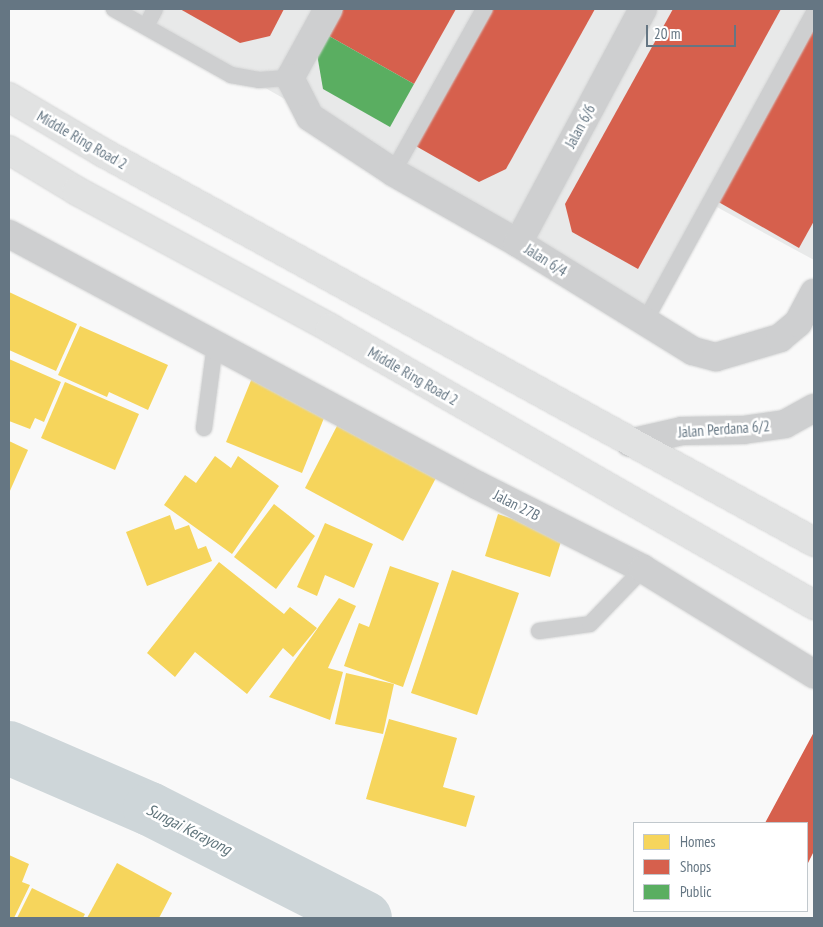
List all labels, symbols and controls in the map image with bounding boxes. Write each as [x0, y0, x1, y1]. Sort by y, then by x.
scale bar [648, 15, 738, 47]
text: 20 m [654, 24, 680, 43]
street label: Jalan 6/6 [561, 101, 599, 151]
street label: Middle Ring Road 2 [34, 107, 130, 173]
street label: Jalan 6/4 [521, 240, 571, 280]
street label: Middle Ring Road 2 [365, 343, 461, 409]
street label: Jalan Perdana 6/2 [678, 417, 770, 441]
street label: Jalan 27B [491, 486, 543, 524]
water label: Sungai Kerayong [143, 799, 235, 859]
legend [633, 822, 808, 912]
text: Homes [680, 832, 716, 851]
text: Shops [680, 857, 711, 876]
text: Public [680, 882, 711, 901]

